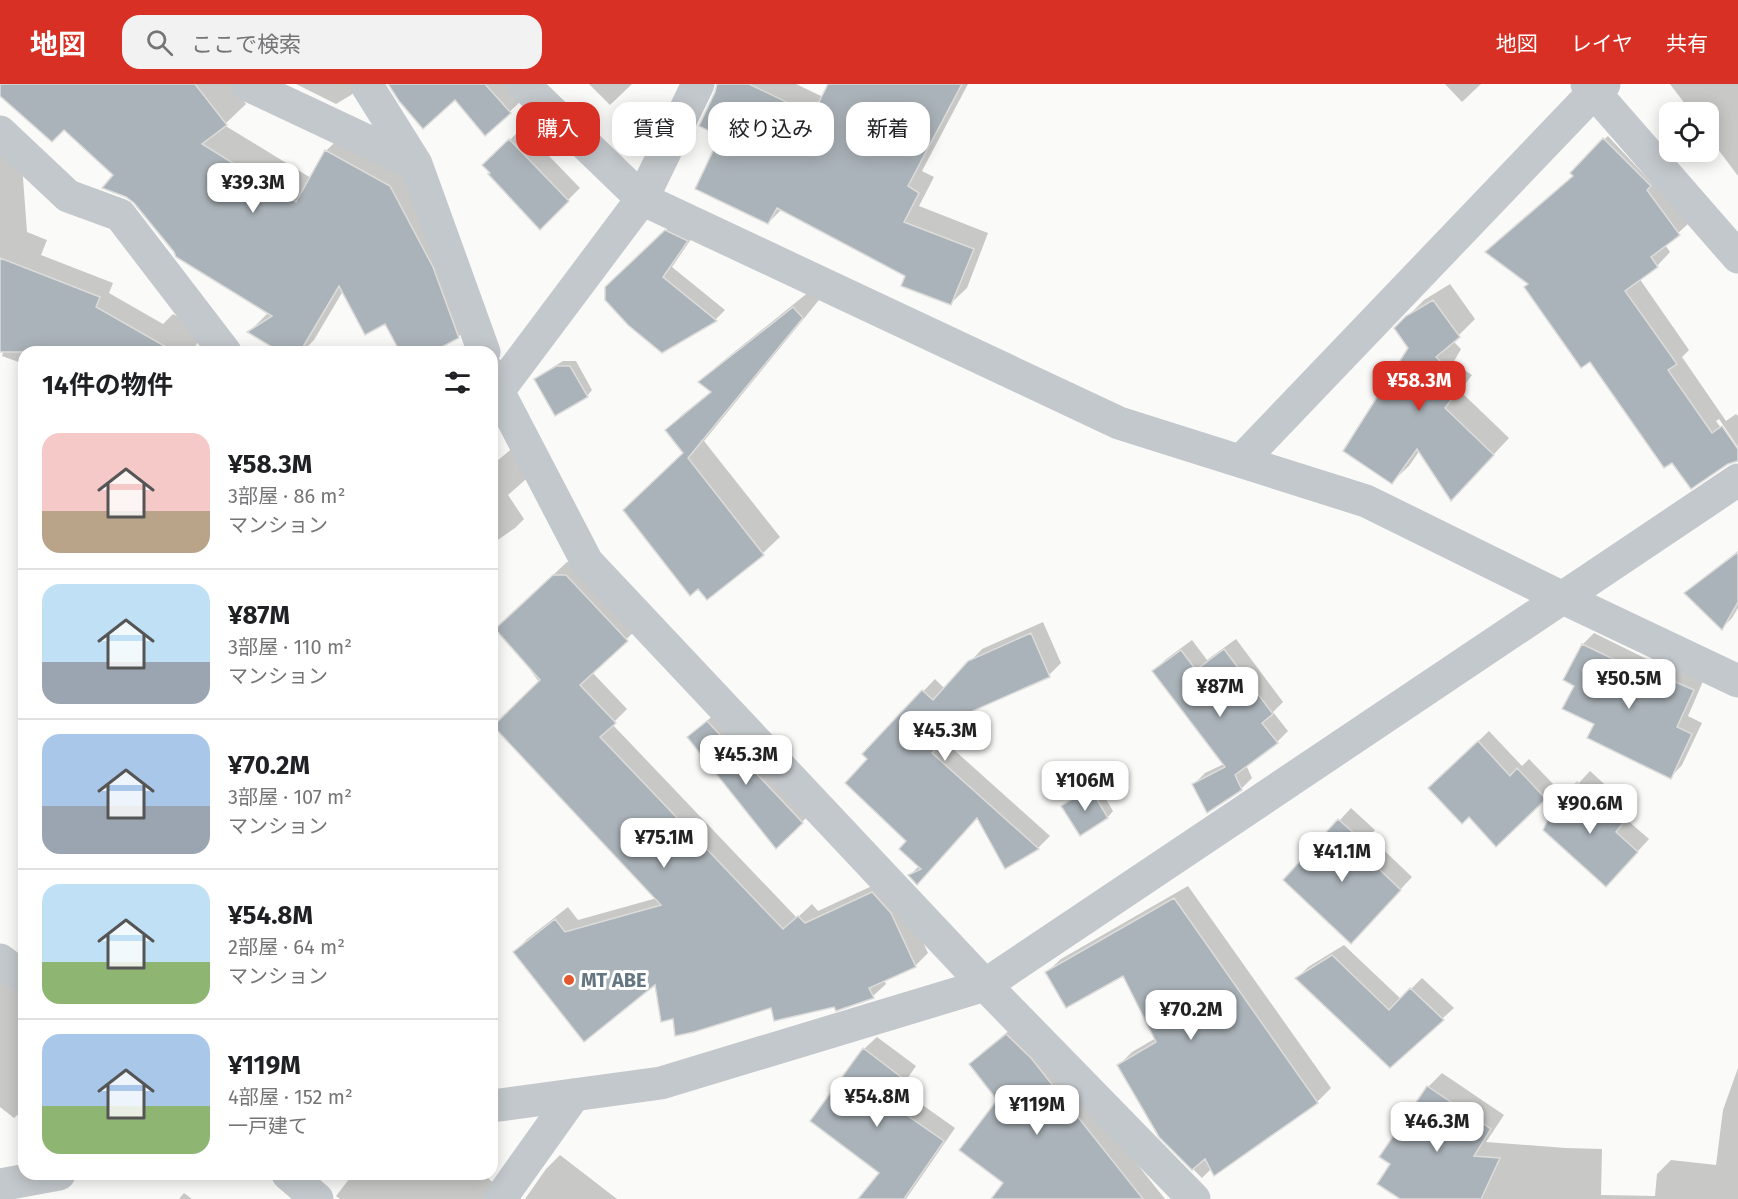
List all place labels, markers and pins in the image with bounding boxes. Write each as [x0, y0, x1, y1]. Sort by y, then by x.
pin: ¥39.3M [204, 163, 302, 214]
pin: ¥58.3M [1370, 361, 1468, 412]
pin: ¥50.5M [1580, 659, 1678, 710]
pin: ¥87M [1184, 667, 1256, 718]
pin: ¥45.3M [896, 711, 994, 762]
pin: ¥45.3M [697, 735, 795, 786]
pin: ¥106M [1043, 761, 1127, 812]
pin: ¥90.6M [1541, 784, 1639, 835]
pin: ¥75.1M [615, 818, 713, 869]
pin: ¥41.1M [1293, 832, 1391, 883]
place label: MT ABE [581, 968, 647, 992]
marker: MT ABE [562, 973, 576, 987]
pin: ¥70.2M [1142, 990, 1240, 1041]
pin: ¥54.8M [828, 1077, 926, 1128]
pin: ¥119M [995, 1085, 1079, 1136]
pin: ¥46.3M [1388, 1102, 1486, 1153]

